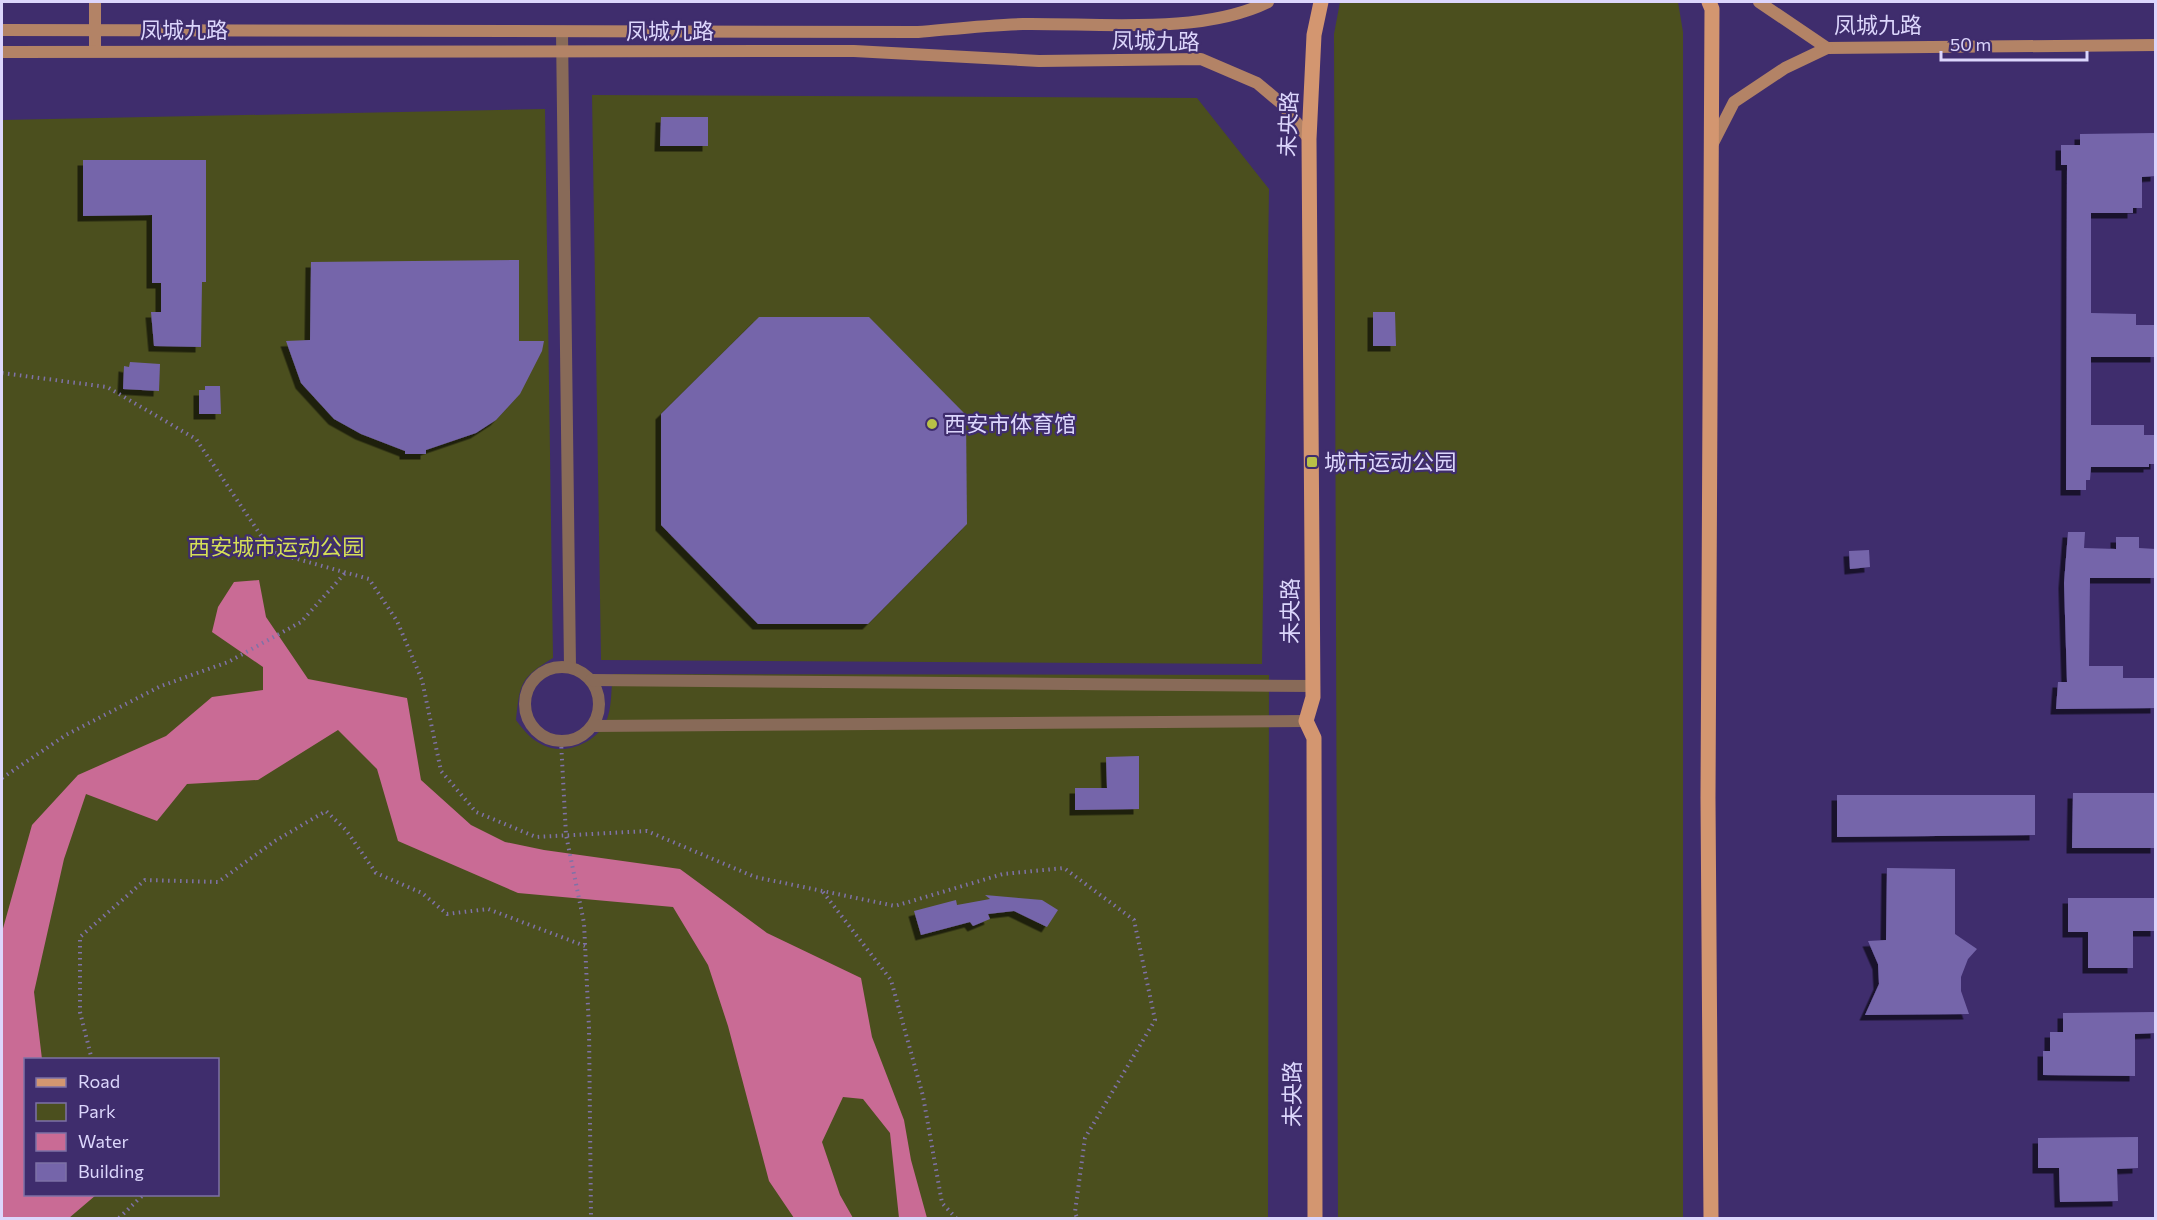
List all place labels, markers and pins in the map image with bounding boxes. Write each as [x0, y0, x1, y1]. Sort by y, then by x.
place label: 西安市体育馆 [944, 410, 1076, 437]
marker: 西安市体育馆 [925, 417, 939, 431]
place label: 城市运动公园 [1324, 448, 1456, 475]
marker: 城市运动公园 [1305, 455, 1319, 469]

